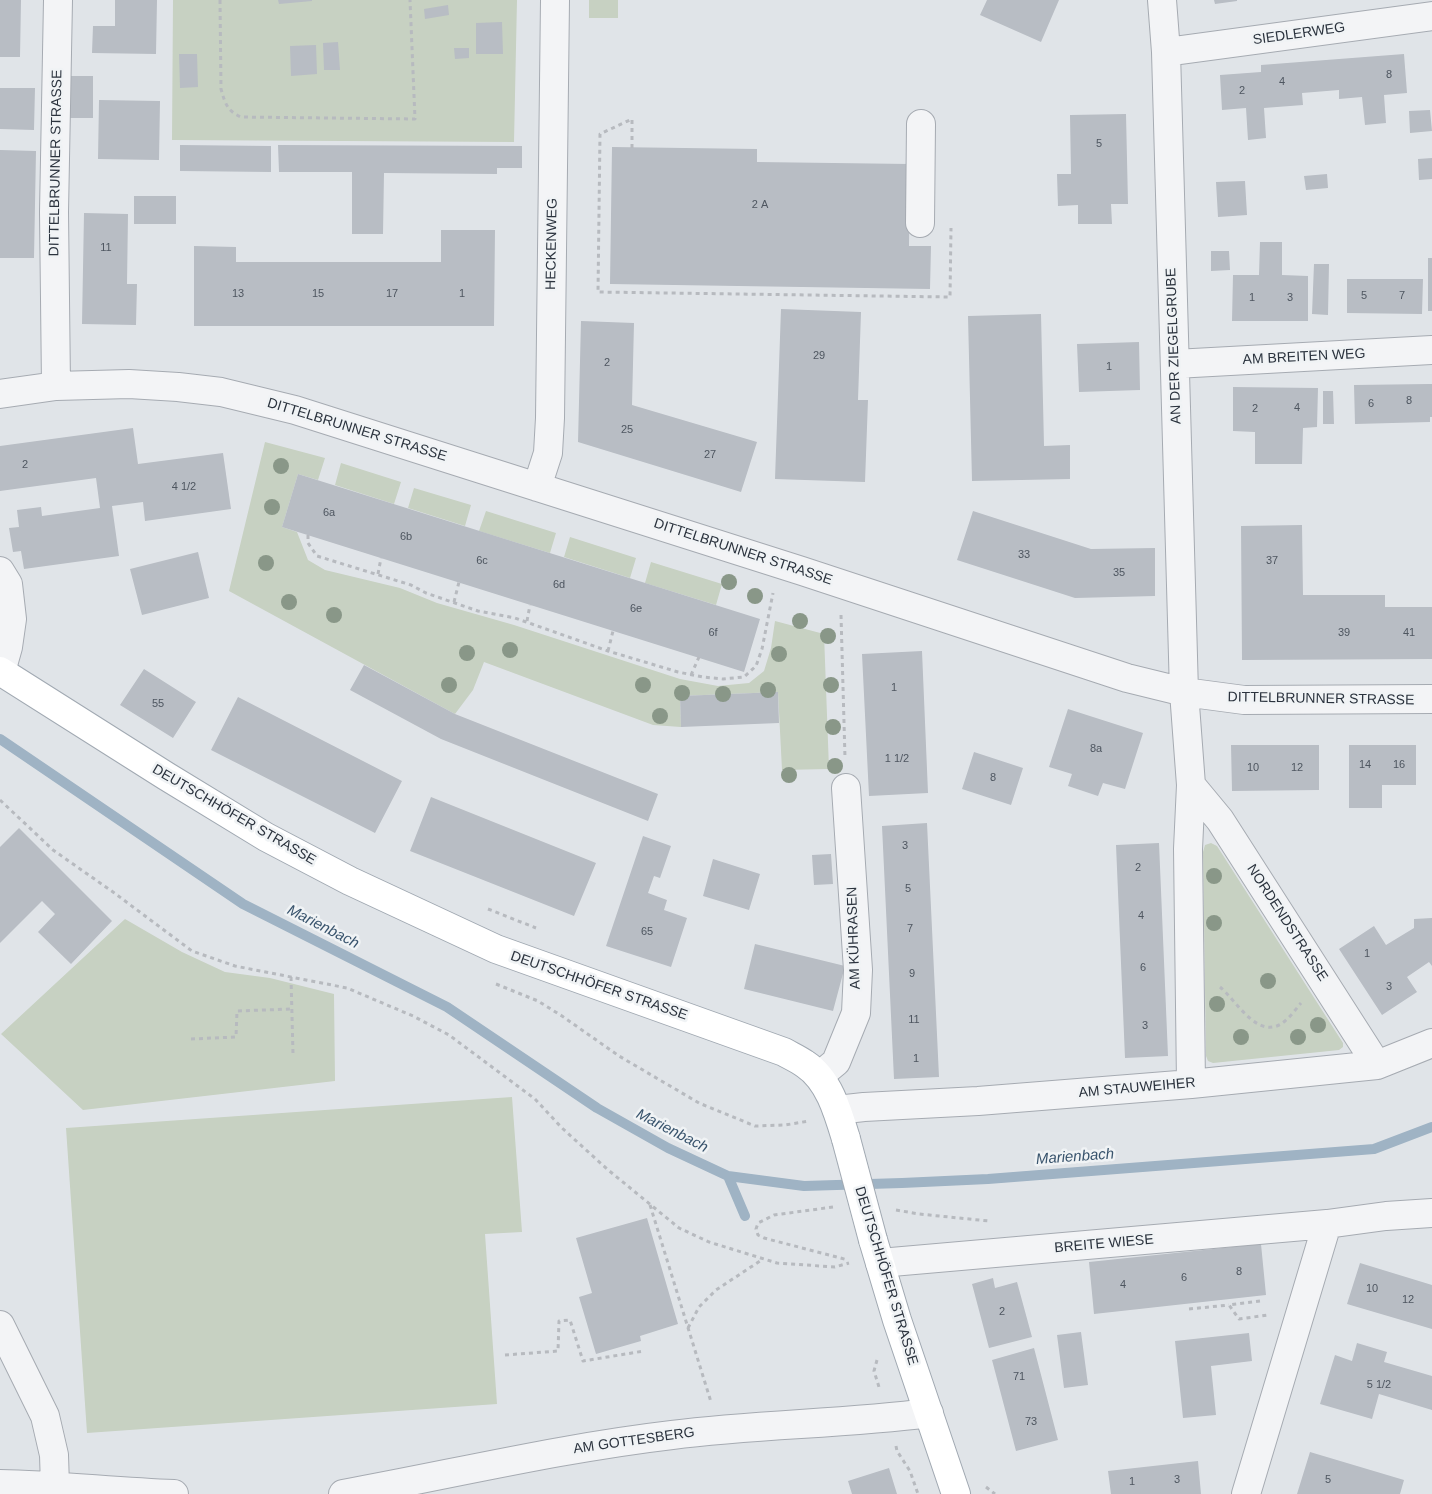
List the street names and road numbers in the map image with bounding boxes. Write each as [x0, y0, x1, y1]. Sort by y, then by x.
street label: SIEDLERWEG [1252, 19, 1346, 49]
street label: DITTELBRUNNER STRASSE [46, 70, 66, 256]
street label: HECKENWEG [543, 198, 561, 290]
street label: AN DER ZIEGELGRUBE [1163, 268, 1185, 424]
street label: AM BREITEN WEG [1242, 345, 1366, 369]
street label: DITTELBRUNNER STRASSE [265, 395, 449, 465]
street label: DITTELBRUNNER STRASSE [652, 515, 834, 589]
street label: DITTELBRUNNER STRASSE [1228, 689, 1414, 709]
street label: DEUTSCHHÖFER STRASSE [149, 761, 319, 869]
street label: NORDENDSTRASSE [1243, 861, 1331, 985]
street label: AM KÜHRASEN [844, 886, 864, 990]
street label: DEUTSCHHÖFER STRASSE [508, 948, 690, 1024]
street label: AM STAUWEIHER [1078, 1075, 1196, 1101]
street label: DEUTSCHHÖFER STRASSE [851, 1185, 921, 1367]
street label: BREITE WIESE [1054, 1231, 1154, 1257]
street label: AM GOTTESBERG [572, 1424, 696, 1458]

